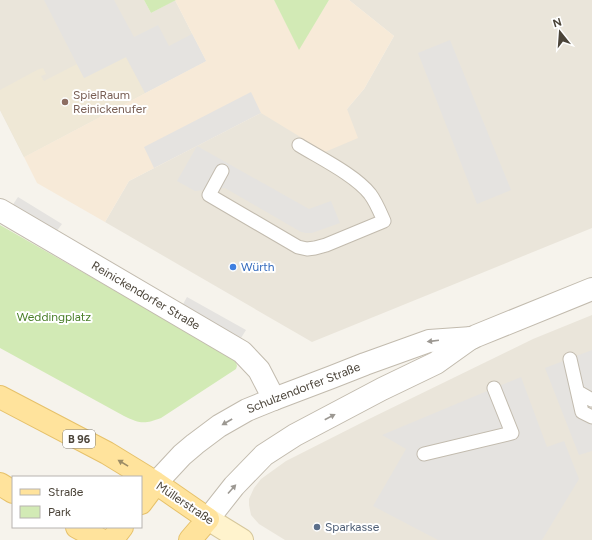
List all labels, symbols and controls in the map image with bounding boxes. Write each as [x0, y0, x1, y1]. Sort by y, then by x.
north arrow [540, 12, 580, 52]
text: N [551, 15, 563, 30]
place label: SpielRaum Reinickenufer [73, 88, 146, 116]
marker: SpielRaum Reinickenufer [60, 97, 70, 107]
street label: Reinickendorfer Straße [89, 258, 203, 333]
place label: Würth [241, 260, 275, 274]
marker: Würth [228, 262, 238, 272]
park label: Weddingplatz [17, 310, 91, 324]
one-way arrow [427, 338, 439, 344]
street label: Schulzendorfer Straße [245, 359, 363, 416]
one-way arrow [324, 413, 335, 420]
one-way arrow [221, 419, 233, 426]
road number: B 96 [63, 430, 95, 448]
one-way arrow [117, 459, 129, 466]
legend [12, 476, 142, 528]
street label: Müllerstraße [154, 479, 217, 528]
one-way arrow [228, 483, 237, 494]
text: Straße [48, 485, 84, 499]
text: Park [48, 505, 71, 519]
place label: Sparkasse [325, 520, 380, 534]
marker: Sparkasse [312, 522, 322, 532]

